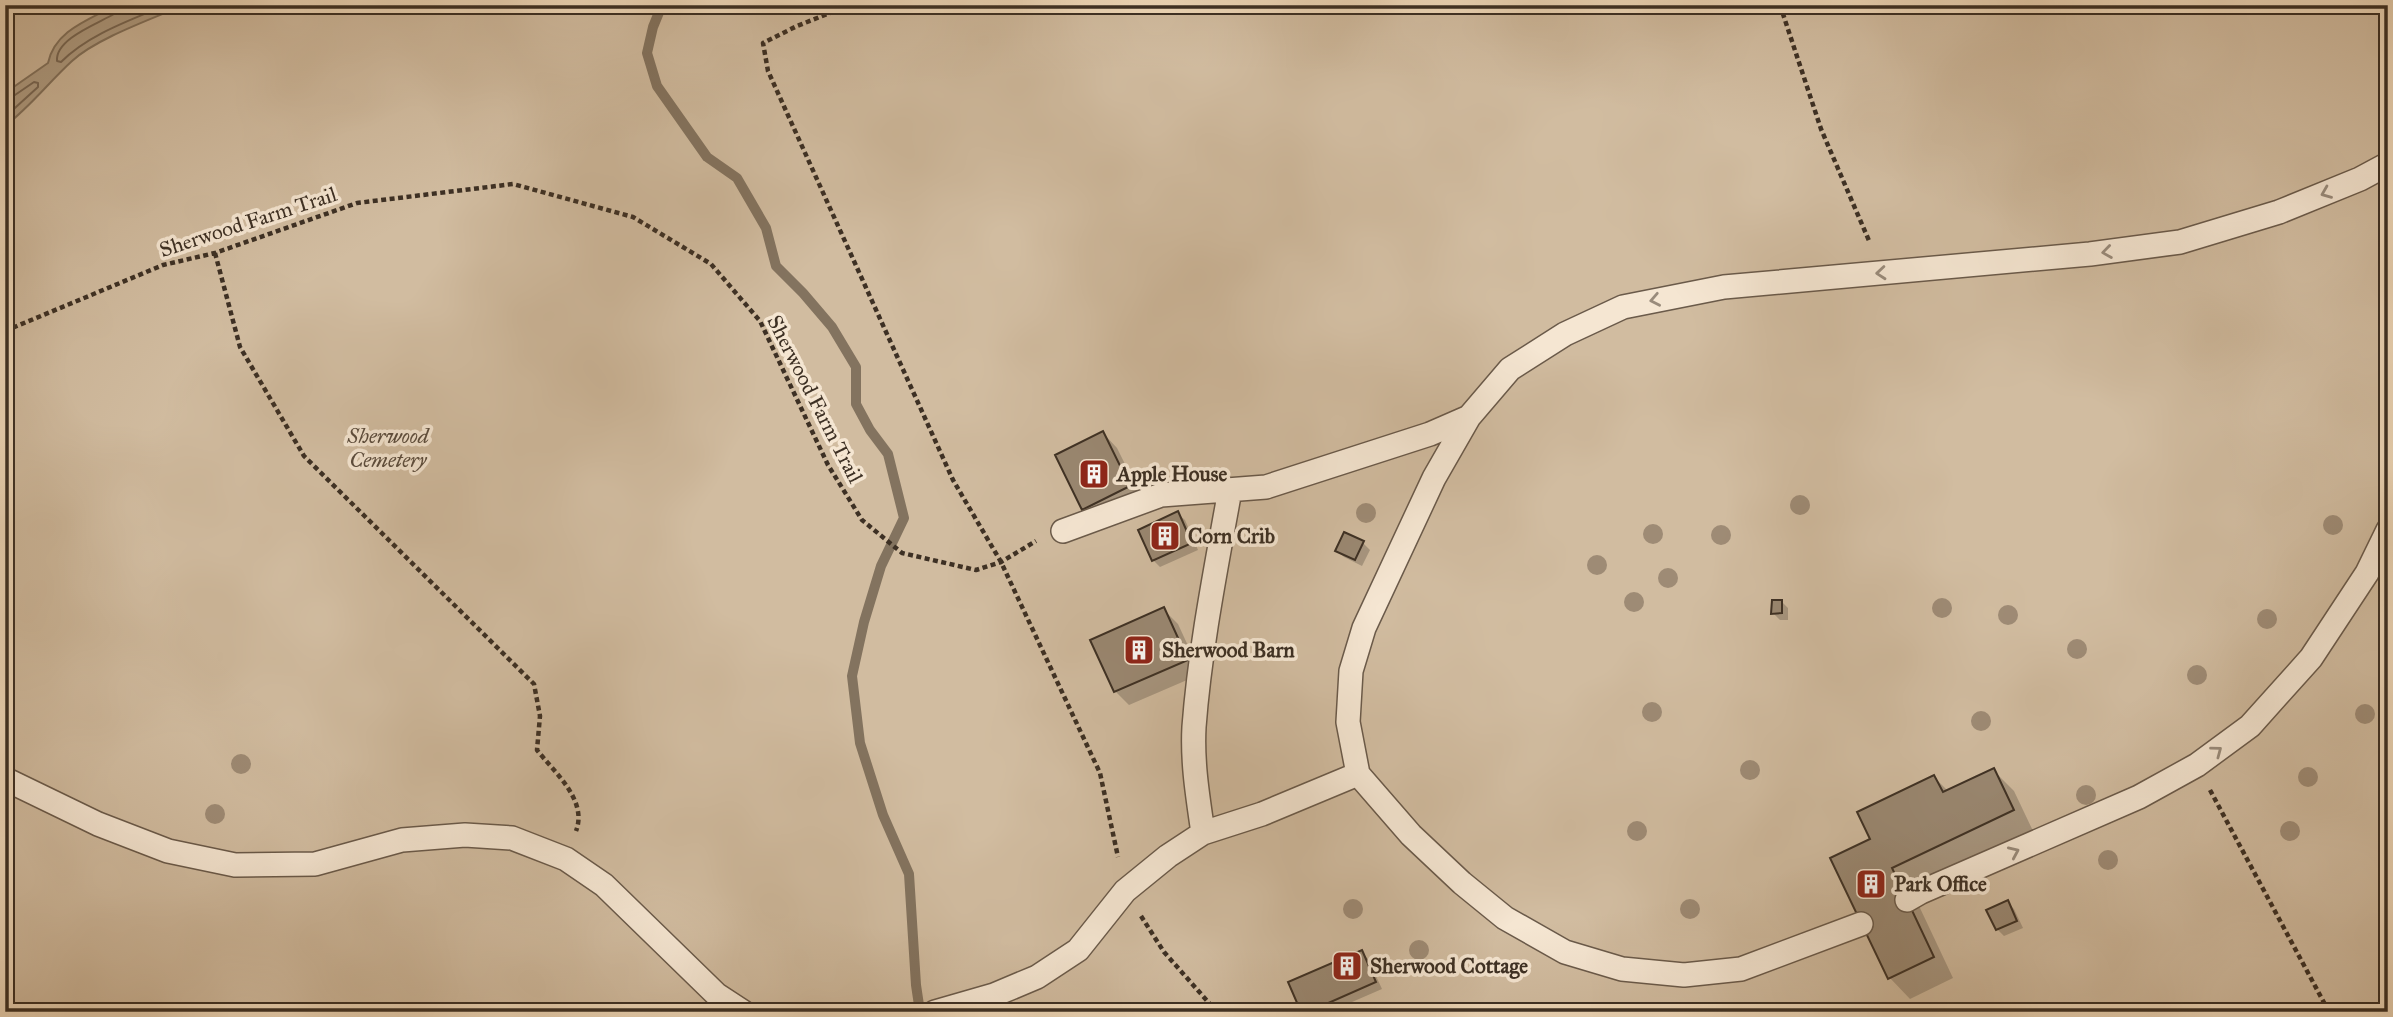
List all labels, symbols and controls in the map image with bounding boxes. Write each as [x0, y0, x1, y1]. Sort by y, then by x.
street label: Sherwood Farm Trail [156, 181, 340, 263]
one-way arrow [2321, 184, 2333, 198]
one-way arrow [2101, 244, 2113, 259]
one-way arrow [1875, 265, 1886, 280]
one-way arrow [1649, 292, 1661, 307]
street label: Sherwood Farm Trail [761, 311, 869, 488]
park label: Sherwood Cemetery [346, 423, 431, 473]
building icon: Apple House [1077, 457, 1111, 491]
place label: Apple House [1115, 461, 1227, 487]
building icon: Corn Crib [1148, 519, 1182, 553]
place label: Corn Crib [1188, 523, 1275, 549]
building icon: Sherwood Barn [1122, 633, 1156, 667]
place label: Sherwood Barn [1162, 637, 1295, 663]
one-way arrow [2209, 746, 2222, 759]
one-way arrow [2006, 846, 2019, 860]
building icon: Park Office [1854, 867, 1888, 901]
place label: Park Office [1894, 871, 1987, 897]
building icon: Sherwood Cottage [1330, 949, 1364, 983]
place label: Sherwood Cottage [1370, 953, 1528, 979]

